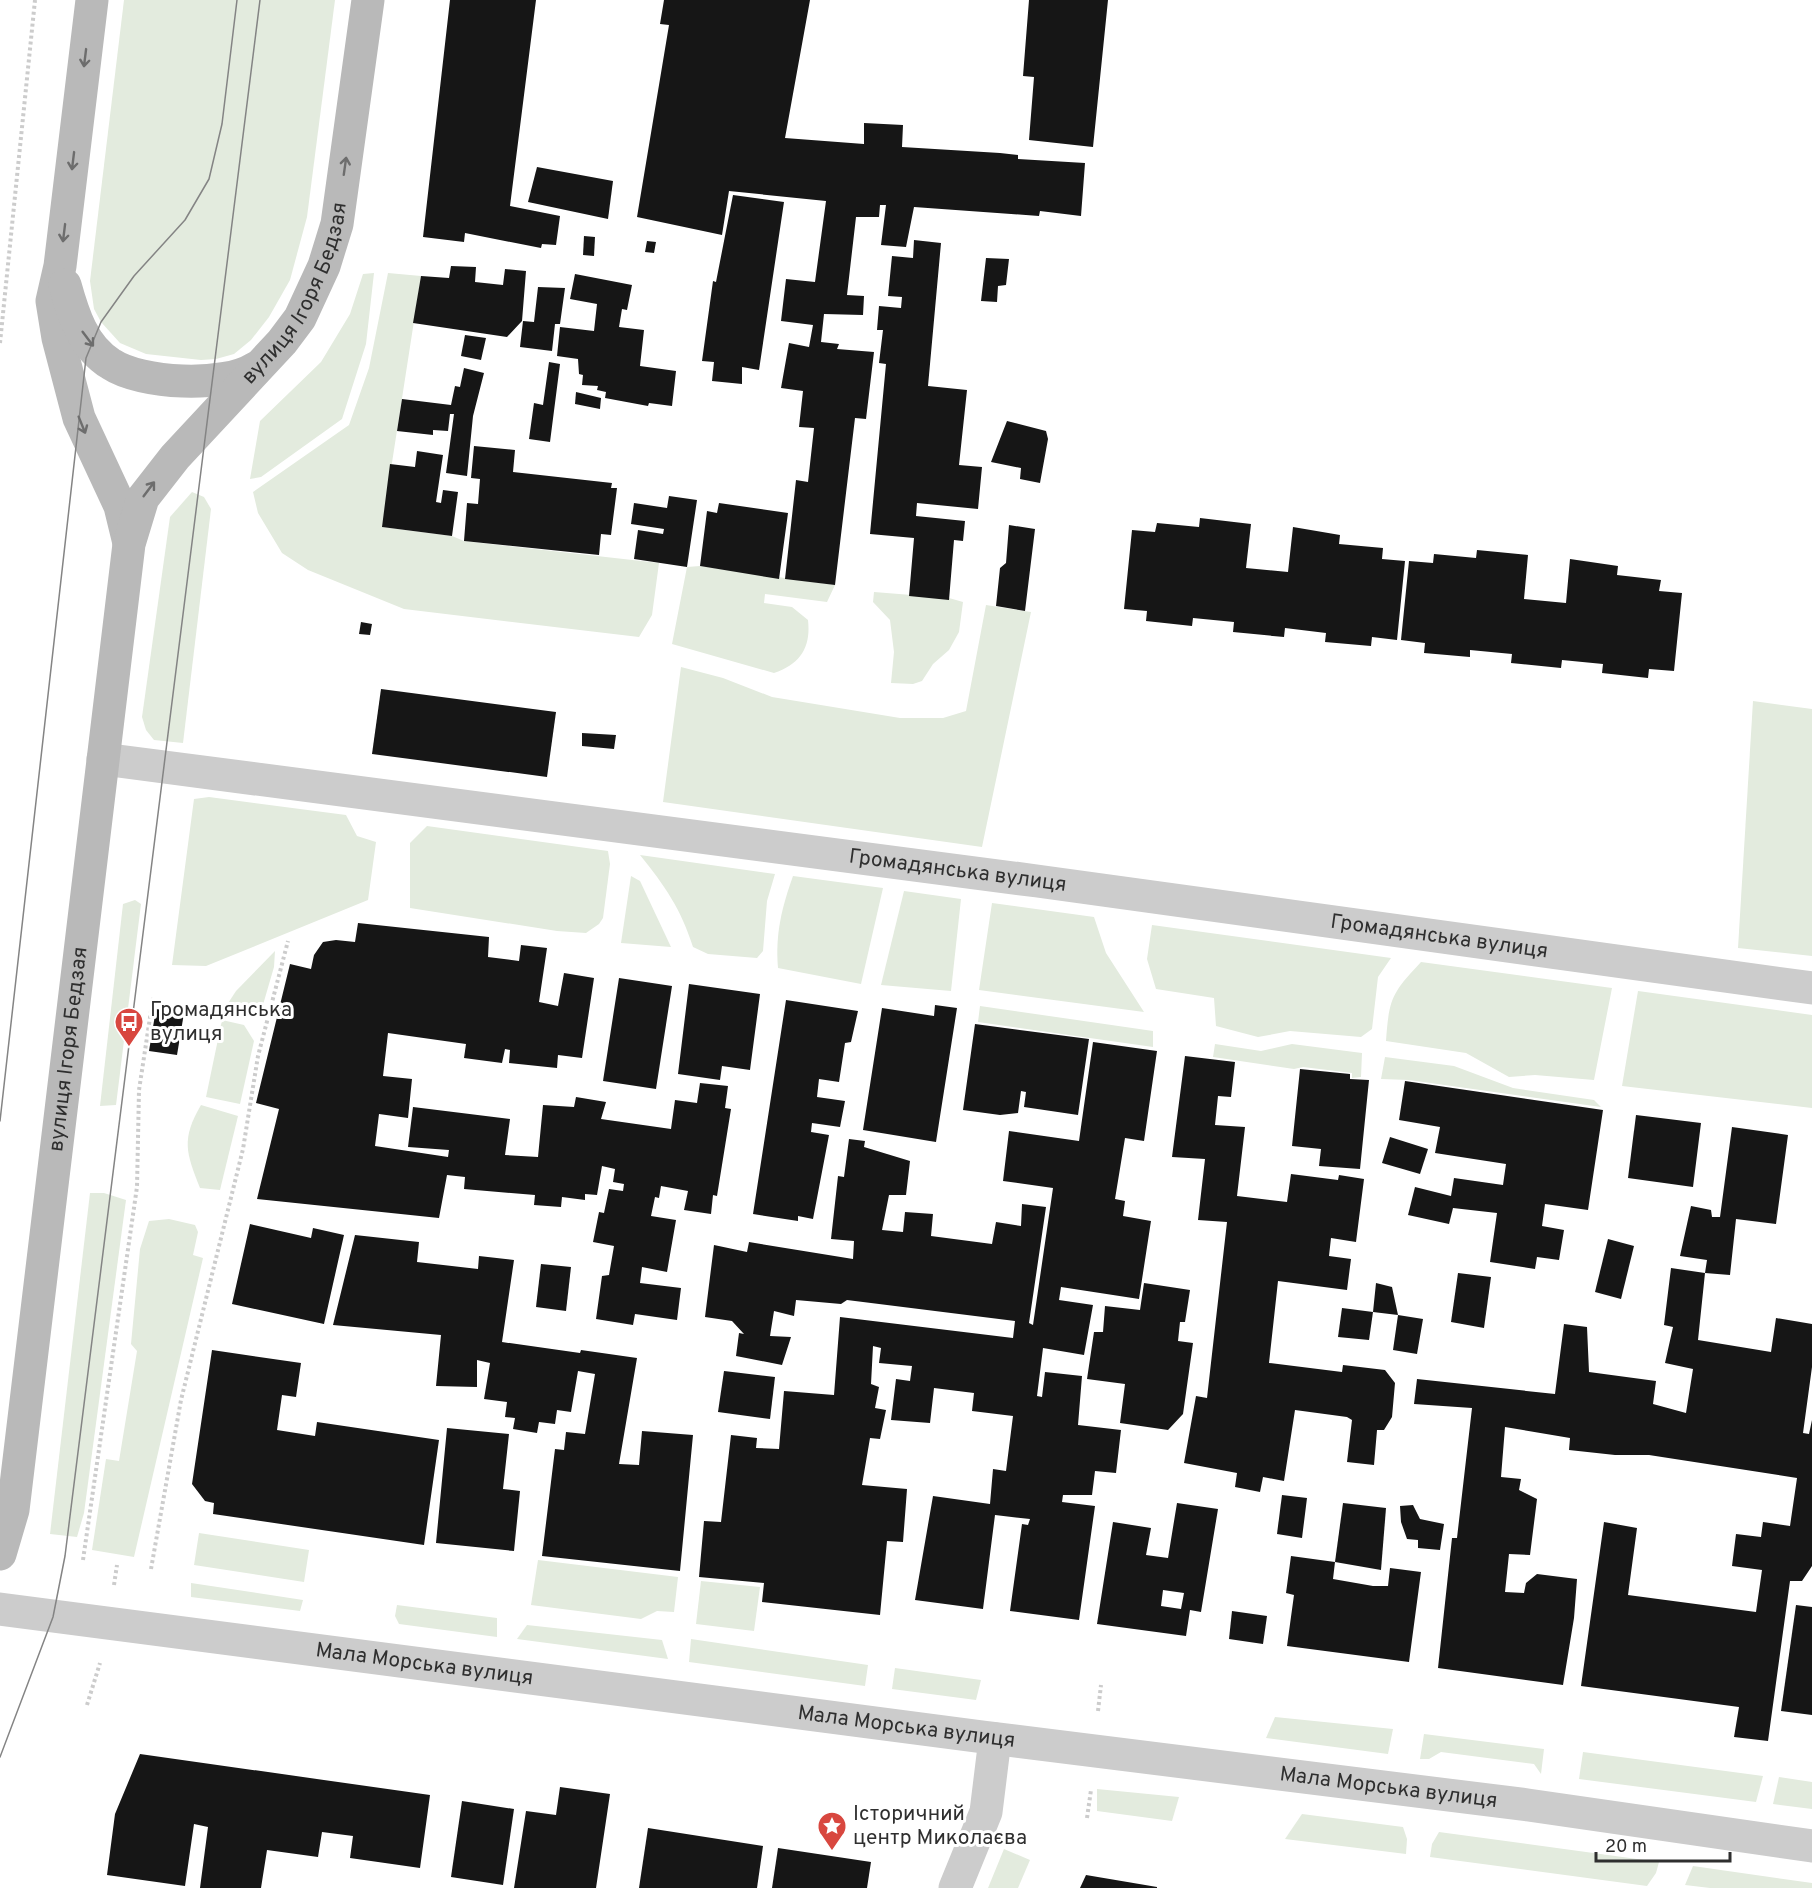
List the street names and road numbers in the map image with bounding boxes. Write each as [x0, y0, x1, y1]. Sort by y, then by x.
street label: вулиця Ігоря Бедзая [236, 201, 353, 390]
street label: Громадянська вулиця [847, 843, 1068, 898]
street label: Громадянська вулиця [1329, 908, 1550, 965]
street label: вулиця Ігоря Бедзая [43, 945, 94, 1153]
street label: Мала Морська вулиця [314, 1637, 535, 1692]
street label: Мала Морська вулиця [796, 1699, 1017, 1754]
street label: Мала Морська вулиця [1278, 1761, 1499, 1815]

